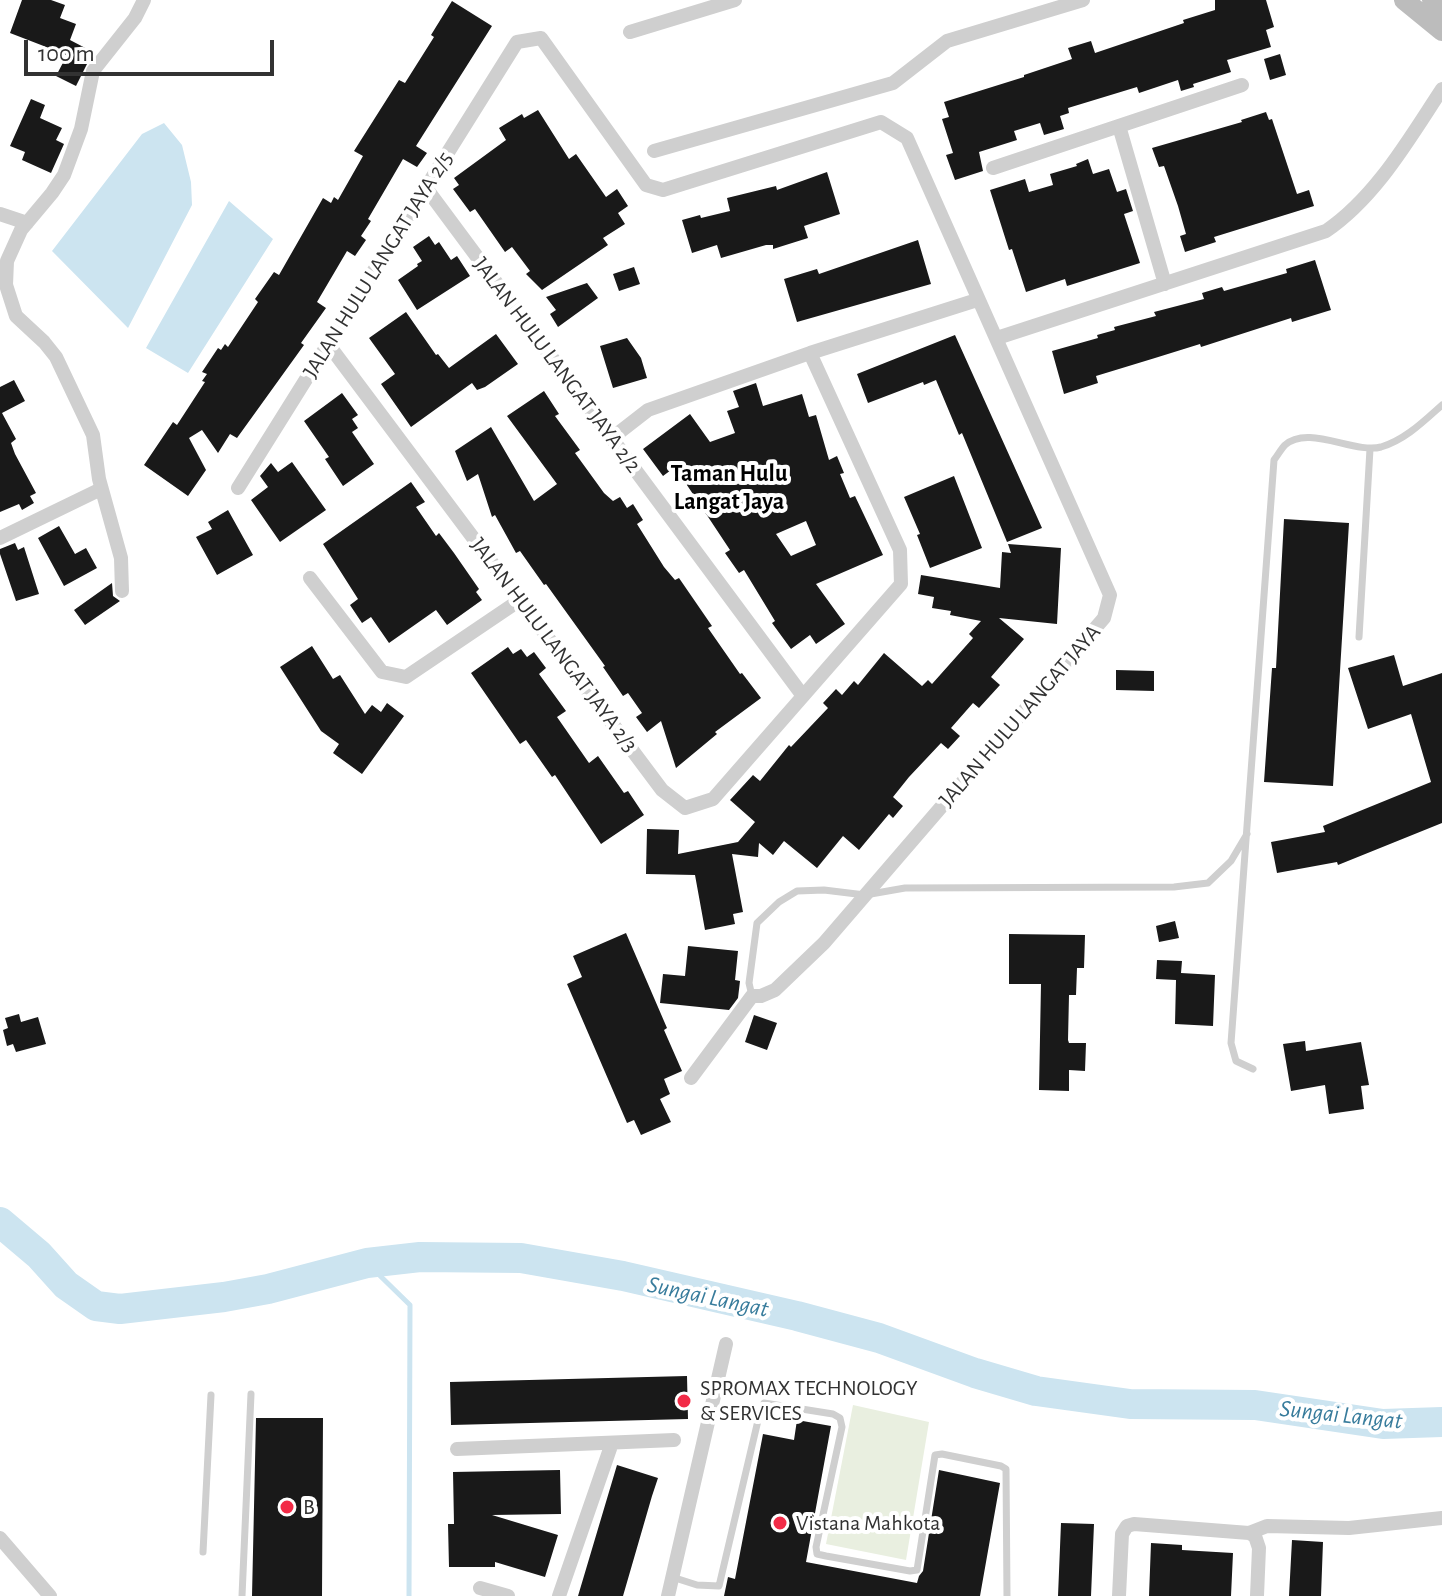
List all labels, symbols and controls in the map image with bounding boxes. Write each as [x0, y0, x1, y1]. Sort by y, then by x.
scale bar [28, 24, 278, 74]
text: 100 m [38, 42, 95, 66]
street label: JALAN HULU LANGAT JAYA 2/5 [297, 147, 459, 383]
street label: JALAN HULU LANGAT JAYA 2/2 [467, 252, 647, 478]
district label: Taman Hulu Langat Jaya [671, 460, 787, 516]
street label: JALAN HULU LANGAT JAYA 2/3 [465, 532, 643, 758]
street label: JALAN HULU LANGAT JAYA [934, 619, 1106, 813]
water label: Sungai Langat [645, 1270, 771, 1324]
place label: SPROMAX TECHNOLOGY & SERVICES [700, 1375, 918, 1426]
marker: SPROMAX TECHNOLOGY & SERVICES [675, 1392, 693, 1410]
water label: Sungai Langat [1278, 1394, 1404, 1436]
place label: B [303, 1494, 315, 1520]
marker: B [278, 1498, 296, 1516]
place label: Vistana Mahkota [796, 1510, 940, 1536]
marker: Vistana Mahkota [771, 1514, 789, 1532]

